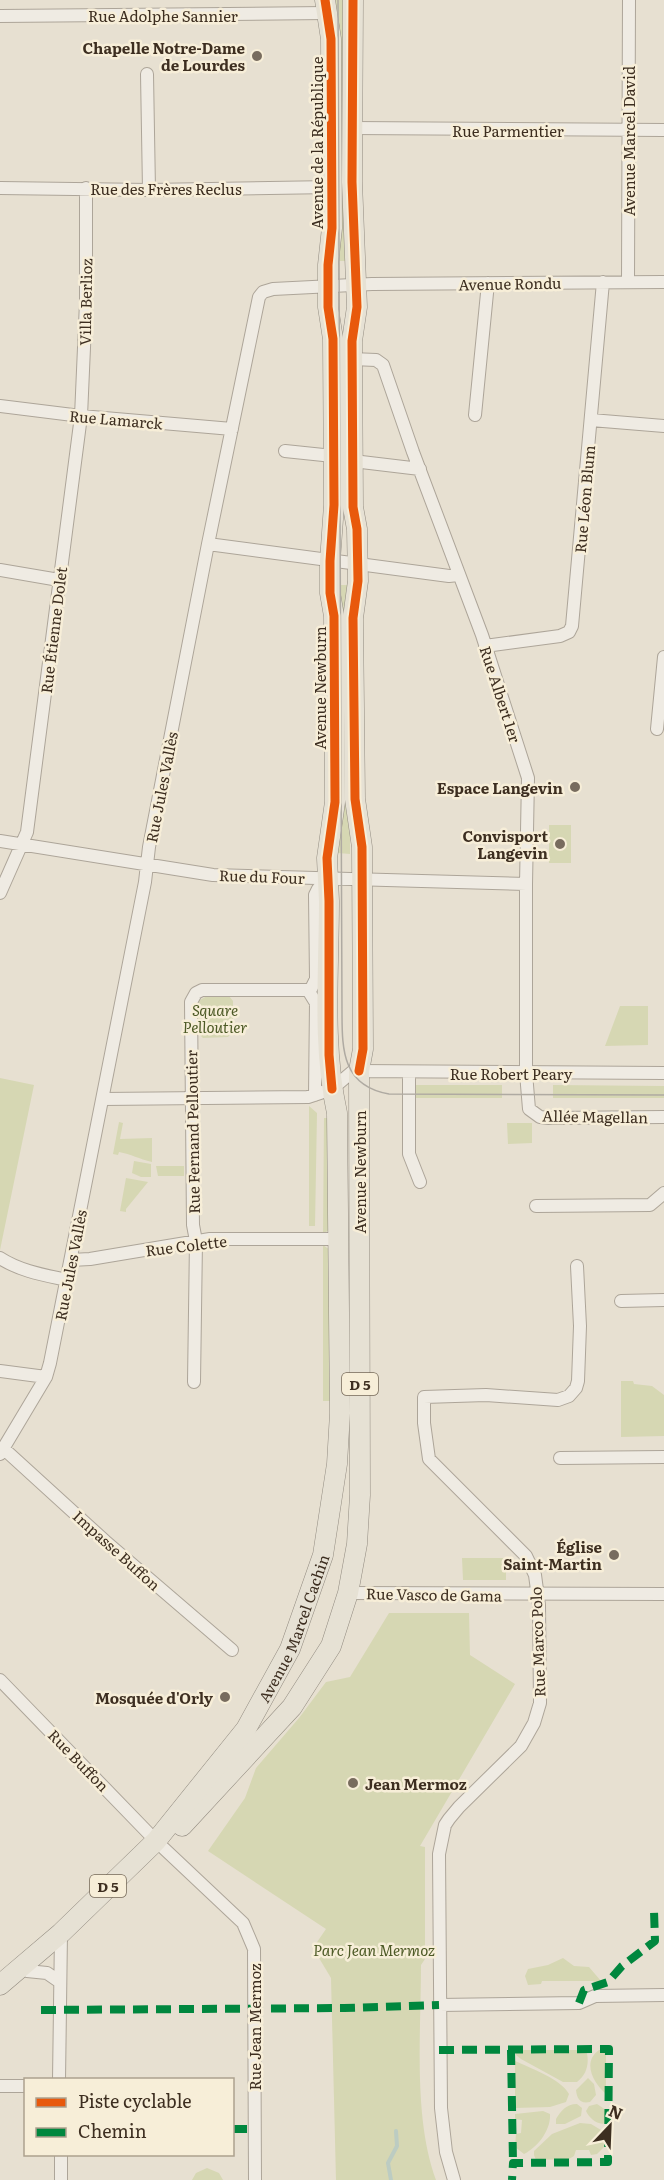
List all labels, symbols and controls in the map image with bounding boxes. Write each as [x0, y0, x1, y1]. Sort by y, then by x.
street label: Rue Adolphe Sannier [88, 4, 238, 27]
place label: Chapelle Notre-Dame de Lourdes [83, 36, 246, 76]
marker: Chapelle Notre-Dame de Lourdes [250, 49, 264, 63]
street label: Avenue de la République [305, 56, 328, 230]
street label: Avenue Marcel David [617, 66, 640, 216]
street label: Rue Parmentier [452, 119, 564, 142]
street label: Rue des Frères Reclus [90, 177, 242, 200]
street label: Villa Berlioz [73, 258, 97, 346]
street label: Avenue Rondu [458, 271, 562, 295]
street label: Rue Lamarck [68, 403, 165, 435]
street label: Rue Léon Blum [568, 444, 600, 554]
street label: Rue Étienne Dolet [34, 565, 72, 695]
street label: Avenue Newburn [308, 626, 331, 750]
street label: Rue Albert 1er [475, 643, 527, 745]
street label: Rue Jules Vallès [139, 729, 183, 844]
place label: Espace Langevin [437, 776, 564, 799]
marker: Espace Langevin [568, 780, 582, 794]
place label: Convisport Langevin [462, 824, 549, 864]
marker: Convisport Langevin [553, 837, 567, 851]
street label: Rue du Four [219, 863, 305, 889]
park label: Square Pelloutier [183, 998, 248, 1038]
street label: Rue Fernand Pelloutier [179, 1050, 205, 1214]
street label: Rue Robert Peary [450, 1062, 573, 1085]
street label: Allée Magellan [542, 1104, 648, 1128]
street label: Avenue Newburn [348, 1110, 371, 1234]
street label: Rue Jules Vallès [48, 1207, 92, 1322]
street label: Rue Colette [144, 1229, 228, 1261]
road number: D 5 [342, 1373, 378, 1395]
street label: Impasse Buffon [68, 1504, 166, 1596]
place label: Église Saint-Martin [503, 1535, 603, 1575]
marker: Église Saint-Martin [607, 1548, 621, 1562]
street label: Avenue Marcel Cachin [252, 1551, 334, 1706]
street label: Rue Vasco de Gama [366, 1581, 503, 1607]
street label: Rue Marco Polo [524, 1586, 550, 1698]
place label: Mosquée d'Orly [95, 1686, 214, 1709]
marker: Mosquée d'Orly [218, 1690, 232, 1704]
street label: Rue Buffon [43, 1724, 115, 1796]
place label: Jean Mermoz [365, 1772, 467, 1795]
marker: Jean Mermoz [346, 1776, 360, 1790]
road number: D 5 [90, 1875, 126, 1897]
park label: Parc Jean Mermoz [313, 1938, 435, 1961]
street label: Rue Jean Mermoz [243, 1964, 266, 2090]
legend [24, 2078, 234, 2156]
text: Piste cyclable [78, 2087, 192, 2114]
north arrow [580, 2096, 640, 2156]
text: N [605, 2098, 627, 2125]
text: Chemin [78, 2117, 147, 2144]

